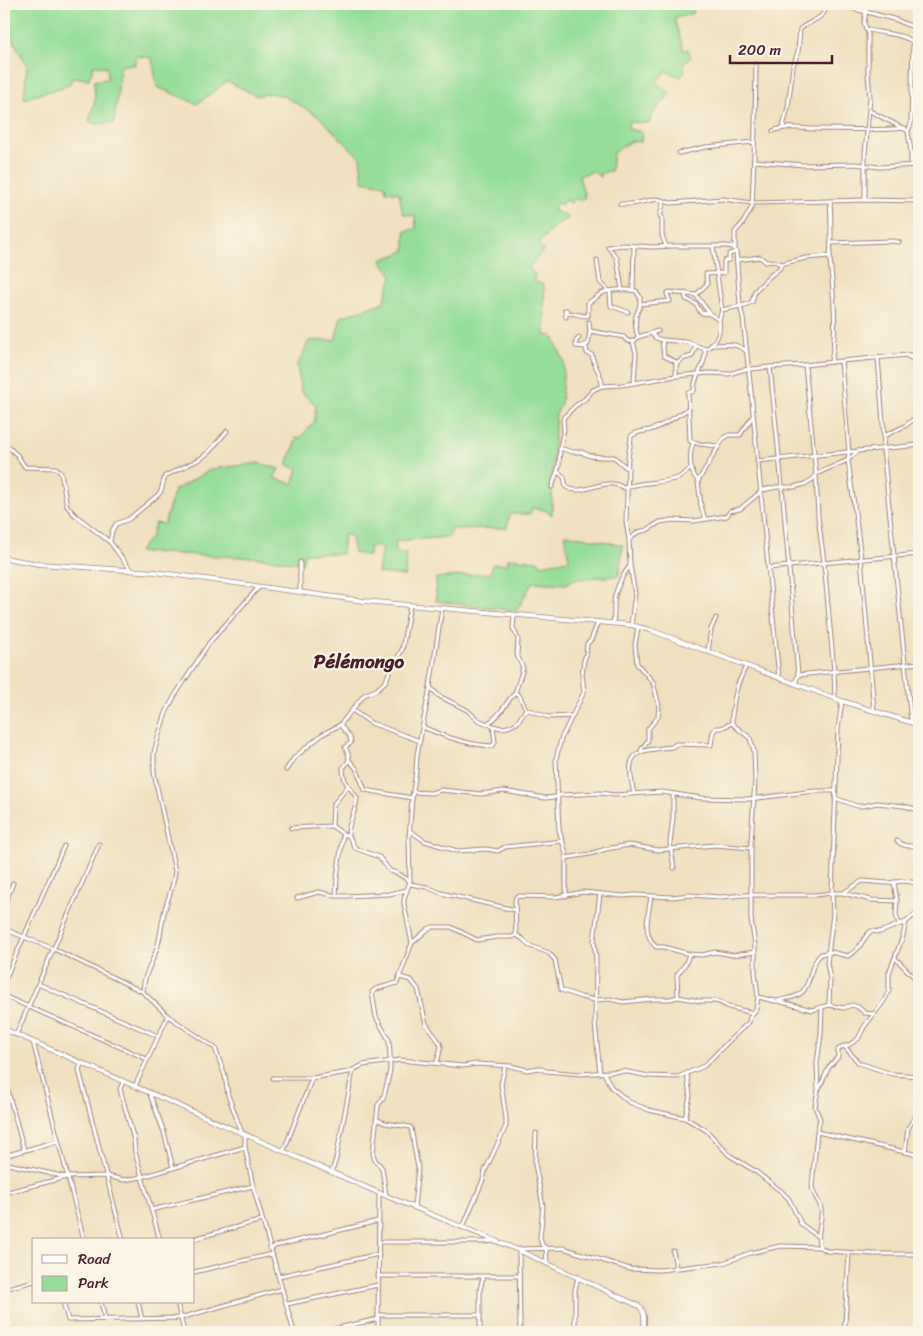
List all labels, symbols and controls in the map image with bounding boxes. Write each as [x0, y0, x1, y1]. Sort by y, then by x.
scale bar [730, 32, 833, 64]
text: 200 m [738, 37, 782, 63]
district label: Pélémongo [314, 645, 404, 678]
legend [32, 1238, 195, 1304]
text: Road [78, 1246, 111, 1272]
text: Park [78, 1270, 109, 1296]

